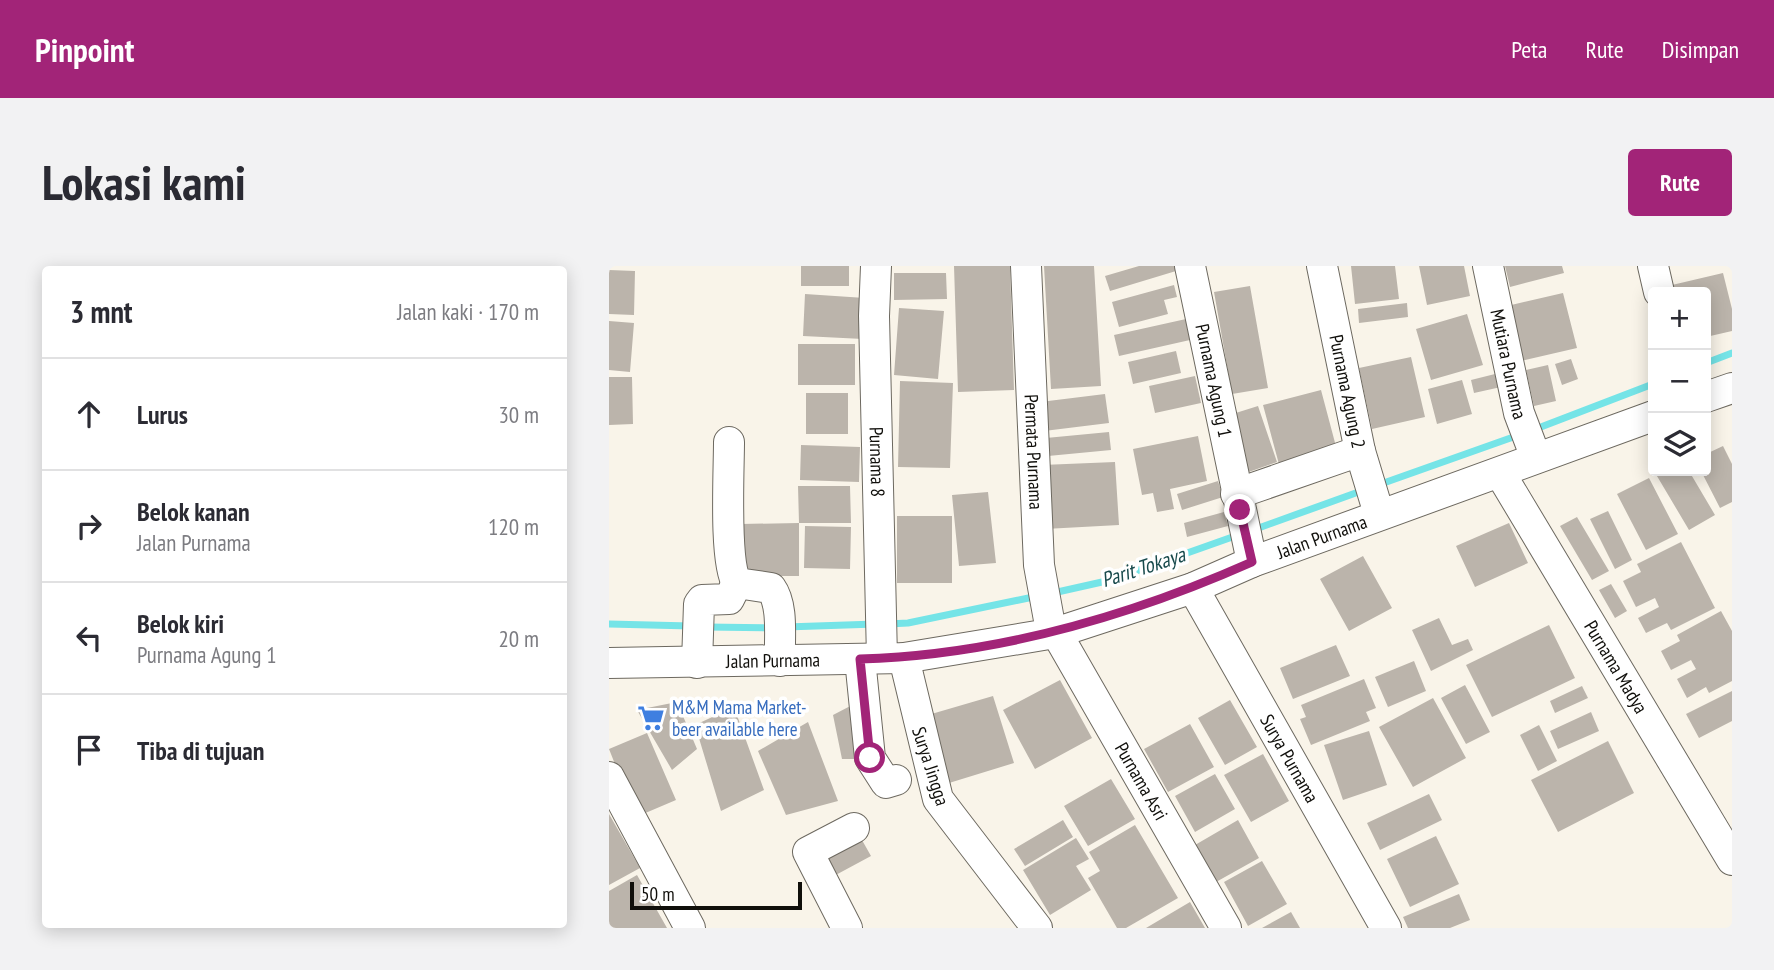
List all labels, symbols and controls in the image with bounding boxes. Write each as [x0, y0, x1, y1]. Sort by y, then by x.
text: Pinpoint [35, 28, 134, 71]
text: Peta [1511, 34, 1547, 65]
text: Rute [1585, 34, 1624, 65]
text: Disimpan [1662, 34, 1739, 65]
button: Rute [1628, 149, 1732, 216]
text: Lokasi kami [42, 150, 246, 214]
map controls [1648, 287, 1711, 476]
button: + [1648, 287, 1711, 350]
text: 3 mnt [70, 292, 133, 331]
text: Jalan kaki · 170 m [397, 297, 539, 326]
street label: Mutiara Purnama [1485, 307, 1532, 422]
street label: Purnama Agung 1 [1190, 322, 1238, 439]
street label: Purnama Agung 2 [1324, 332, 1371, 450]
button: − [1648, 350, 1711, 413]
street label: Permata Purnama [1020, 394, 1049, 510]
icon: ahead [70, 395, 108, 433]
text: Lurus [137, 398, 188, 431]
text: 30 m [498, 400, 539, 429]
button: layers [1648, 413, 1711, 476]
street label: Purnama 8 [865, 427, 890, 497]
route end [1224, 494, 1255, 525]
text: Belok kanan [137, 495, 250, 528]
icon: right [70, 507, 108, 545]
street label: Jalan Purnama [1273, 509, 1370, 564]
text: 120 m [488, 512, 539, 541]
text: Jalan Purnama [137, 528, 251, 557]
water label: Parit Tokaya [1098, 540, 1190, 593]
text: Belok kiri [137, 607, 224, 640]
street label: Purnama Madya [1579, 616, 1653, 718]
icon: left [70, 619, 108, 657]
text: 20 m [498, 624, 539, 653]
text: Purnama Agung 1 [137, 640, 277, 669]
street label: Jalan Purnama [725, 647, 820, 673]
place label: M&M Mama Market- beer available here [672, 695, 807, 741]
supermarket icon: M&M Mama Market- beer available here [636, 703, 666, 733]
street label: Surya Purnama [1255, 710, 1324, 807]
street label: Surya Jingga [907, 724, 955, 808]
icon: arrive [70, 731, 108, 769]
text: Tiba di tujuan [137, 734, 265, 767]
street label: Purnama Asri [1110, 738, 1173, 824]
route start [854, 742, 885, 773]
scale bar [630, 879, 801, 911]
text: 50 m [641, 882, 675, 906]

